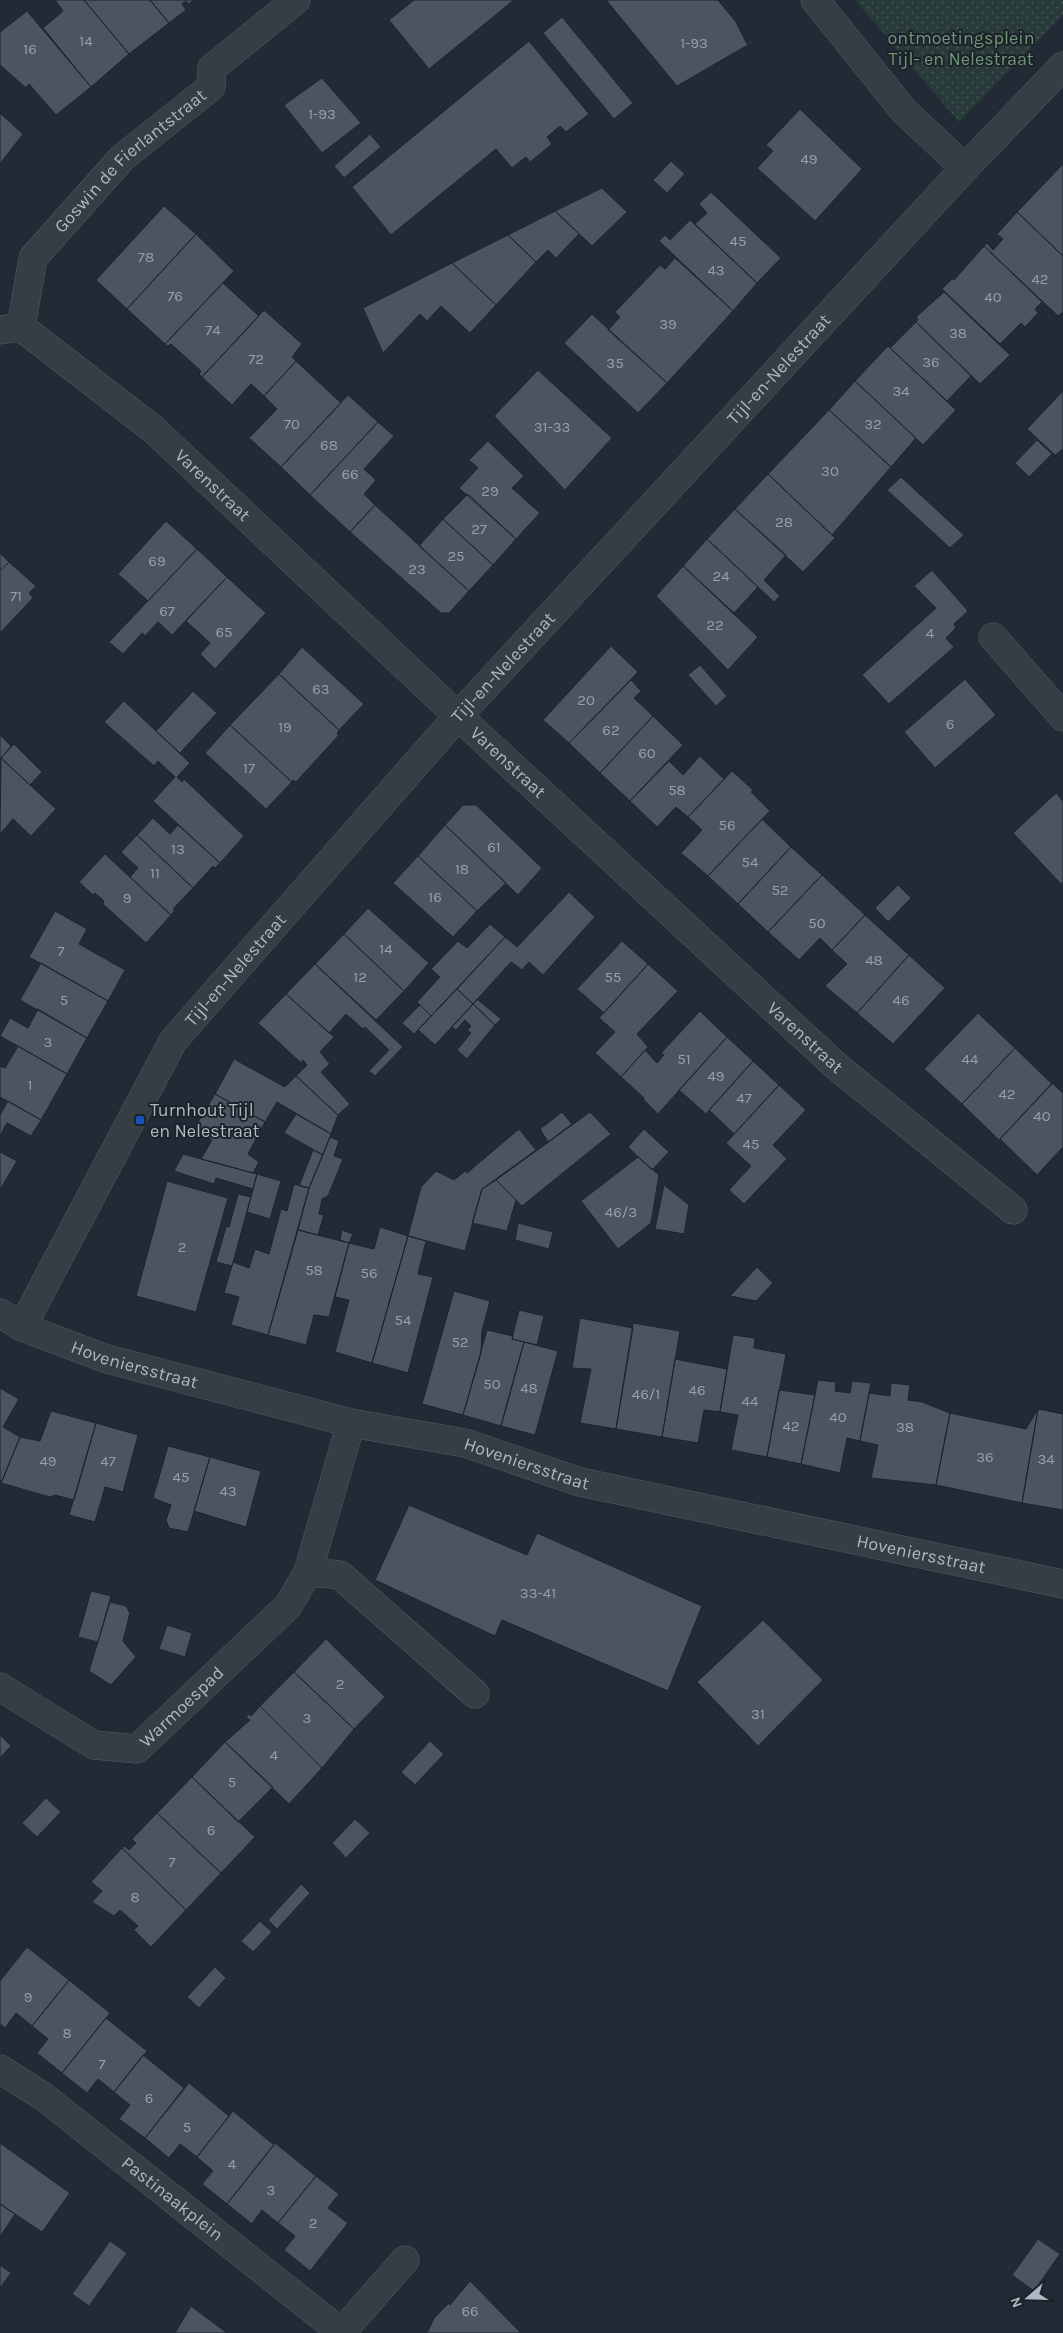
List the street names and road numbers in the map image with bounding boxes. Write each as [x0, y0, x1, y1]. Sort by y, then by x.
street label: Goswin de Fierlantstraat [50, 84, 211, 237]
street label: Tijl-en-Nelestraat [722, 309, 836, 429]
street label: Varenstraat [170, 444, 255, 526]
street label: Tijl-en-Nelestraat [446, 607, 560, 727]
street label: Varenstraat [466, 722, 551, 803]
street label: Tijl-en-Nelestraat [180, 909, 291, 1031]
street label: Varenstraat [763, 997, 848, 1078]
street label: Hoveniersstraat [68, 1336, 201, 1393]
street label: Hoveniersstraat [461, 1432, 591, 1495]
street label: Hoveniersstraat [855, 1530, 988, 1578]
street label: Warmoespad [135, 1662, 229, 1752]
street label: Pastinaakplein [117, 2152, 228, 2246]

